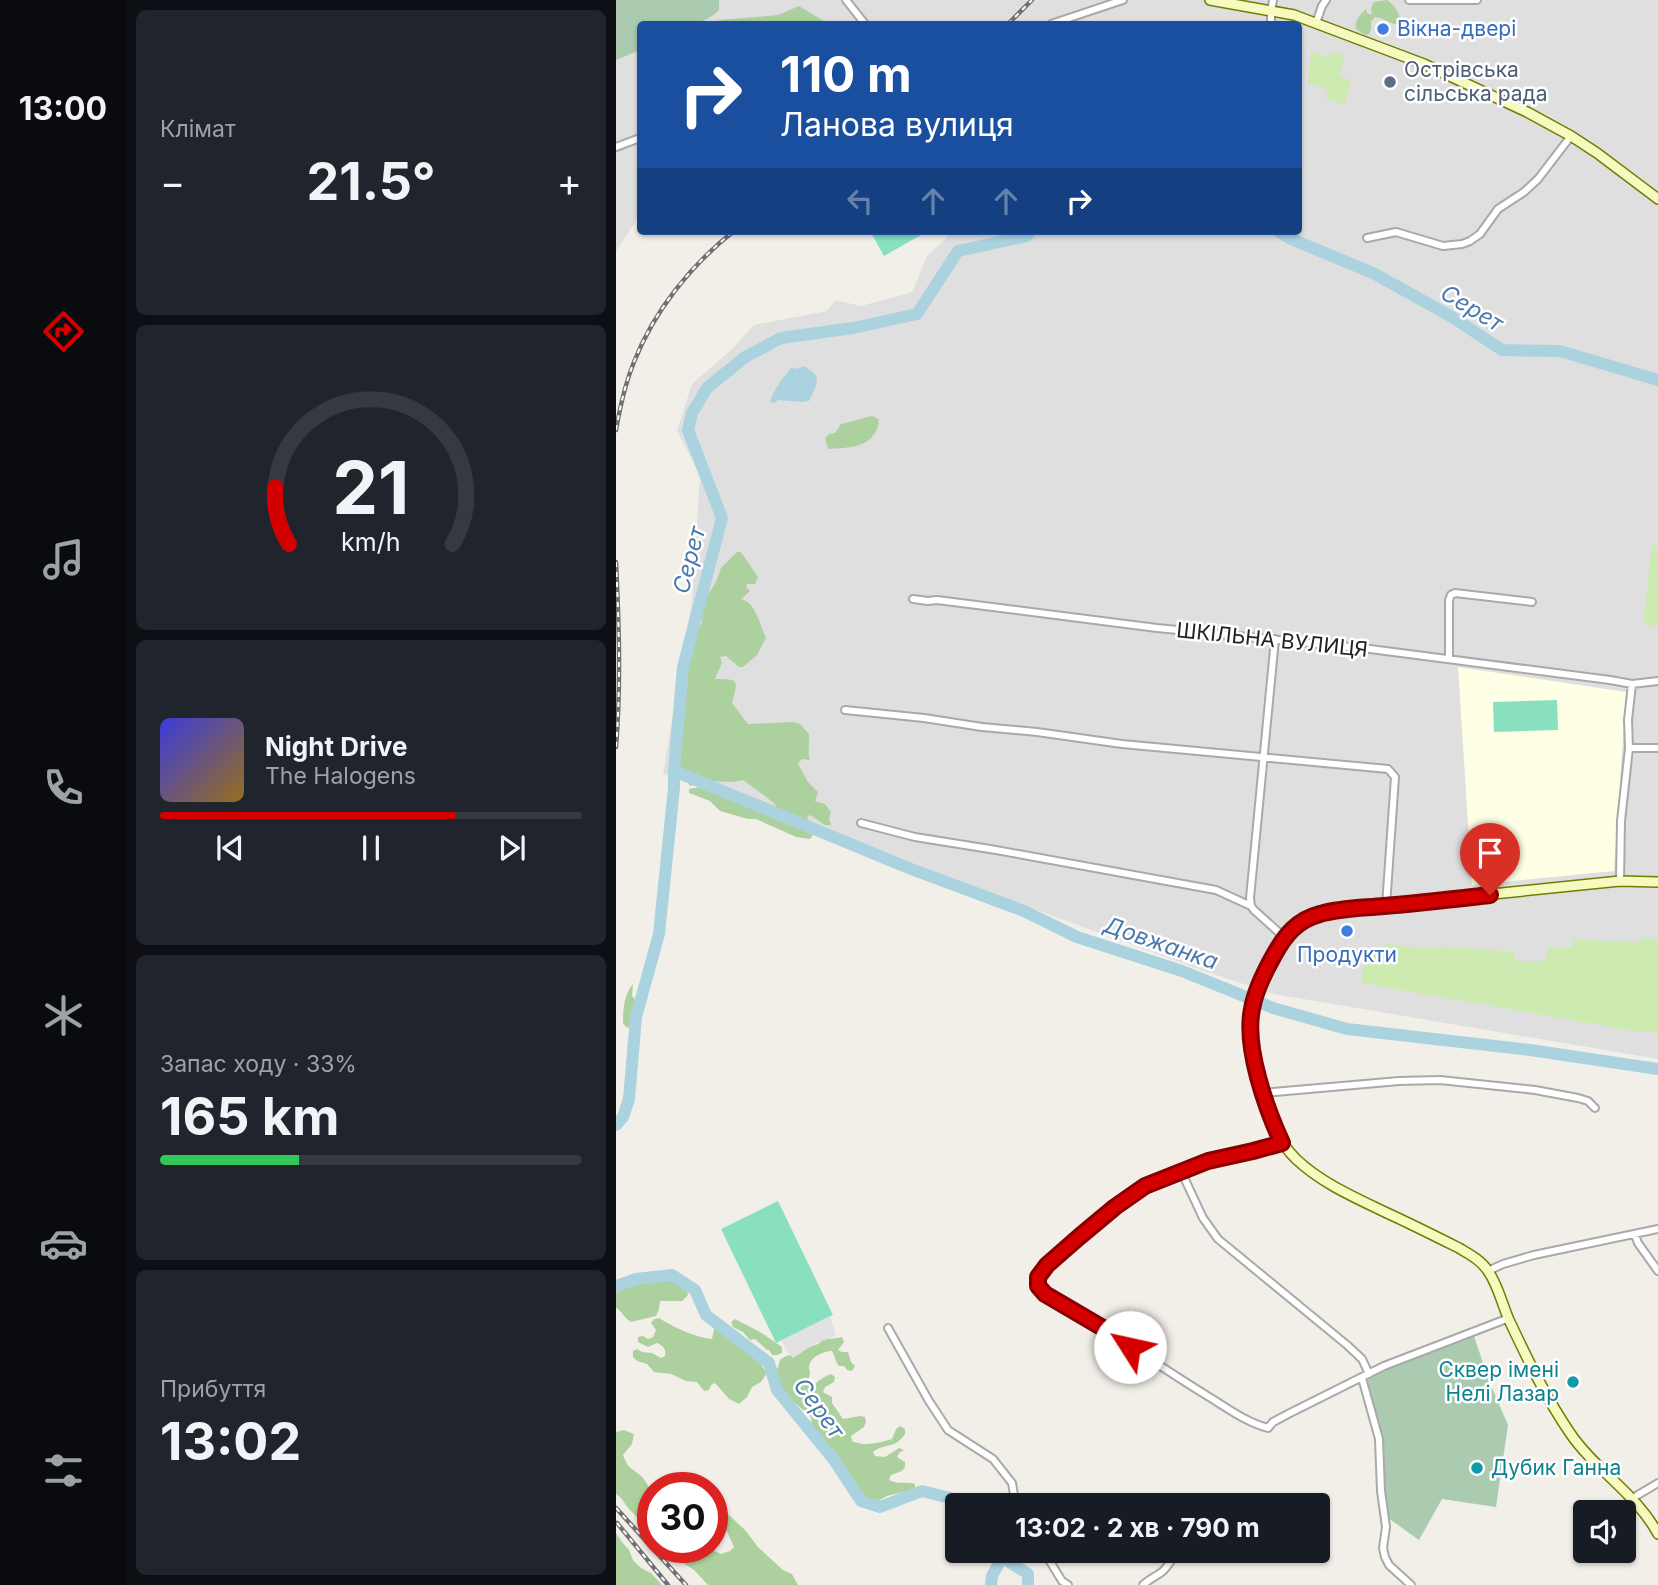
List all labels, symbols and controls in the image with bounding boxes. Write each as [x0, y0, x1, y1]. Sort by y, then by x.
place label: Вікна-двері [1397, 16, 1516, 41]
marker: Вікна-двері [1375, 21, 1391, 37]
text: 110 m [780, 45, 912, 104]
icon: right [665, 49, 756, 140]
place label: Острівська сільська рада [1404, 57, 1548, 106]
marker: Острівська сільська рада [1382, 74, 1398, 90]
text: 13:00 [19, 89, 107, 128]
text: Ланова вулиця [780, 105, 1014, 144]
text: Клімат [160, 115, 236, 143]
text: 21.5° [306, 150, 436, 213]
text: − [160, 159, 185, 205]
text: + [557, 159, 582, 205]
icon: left [841, 182, 879, 220]
icon: ahead [914, 182, 952, 220]
icon: ahead [987, 182, 1025, 220]
icon: right [1060, 182, 1098, 220]
water label: Серет [1436, 278, 1509, 338]
icon: directions [39, 307, 88, 356]
text: 21 [332, 443, 410, 532]
water label: Серет [667, 522, 712, 597]
text: km/h [341, 526, 401, 556]
icon: music [39, 535, 88, 584]
street label: ШКІЛЬНА ВУЛИЦЯ [1175, 617, 1369, 662]
text: Night Drive [265, 731, 407, 762]
text: The Halogens [265, 762, 416, 790]
icon: phone [39, 763, 88, 812]
pin [1460, 823, 1520, 895]
icon: previous [211, 829, 249, 867]
icon: pause [352, 829, 390, 867]
icon: next [493, 829, 531, 867]
icon: arrive [1471, 834, 1509, 872]
water label: Довжанка [1099, 910, 1222, 976]
marker: Продукти [1339, 923, 1355, 939]
place label: Продукти [1297, 942, 1397, 967]
icon: climate [39, 991, 88, 1040]
text: Запас ходу · 33% [160, 1050, 357, 1078]
text: 165 km [160, 1085, 339, 1148]
icon: car [39, 1219, 88, 1268]
position arrow [1093, 1310, 1167, 1384]
place label: Сквер імені Нелі Лазар [1438, 1357, 1559, 1406]
water label: Серет [788, 1372, 851, 1445]
marker: Сквер імені Нелі Лазар [1565, 1374, 1581, 1390]
text: Прибуття [160, 1375, 266, 1403]
text: 13:02 [160, 1410, 301, 1473]
icon: filters [39, 1446, 88, 1495]
place label: Дубик Ганна [1491, 1455, 1621, 1480]
marker: Дубик Ганна [1469, 1460, 1485, 1476]
speed limit sign: 30 [637, 1472, 728, 1563]
map controls [1573, 1500, 1636, 1563]
button: sound [1573, 1500, 1636, 1563]
text: 13:02 · 2 хв · 790 m [1015, 1512, 1260, 1543]

